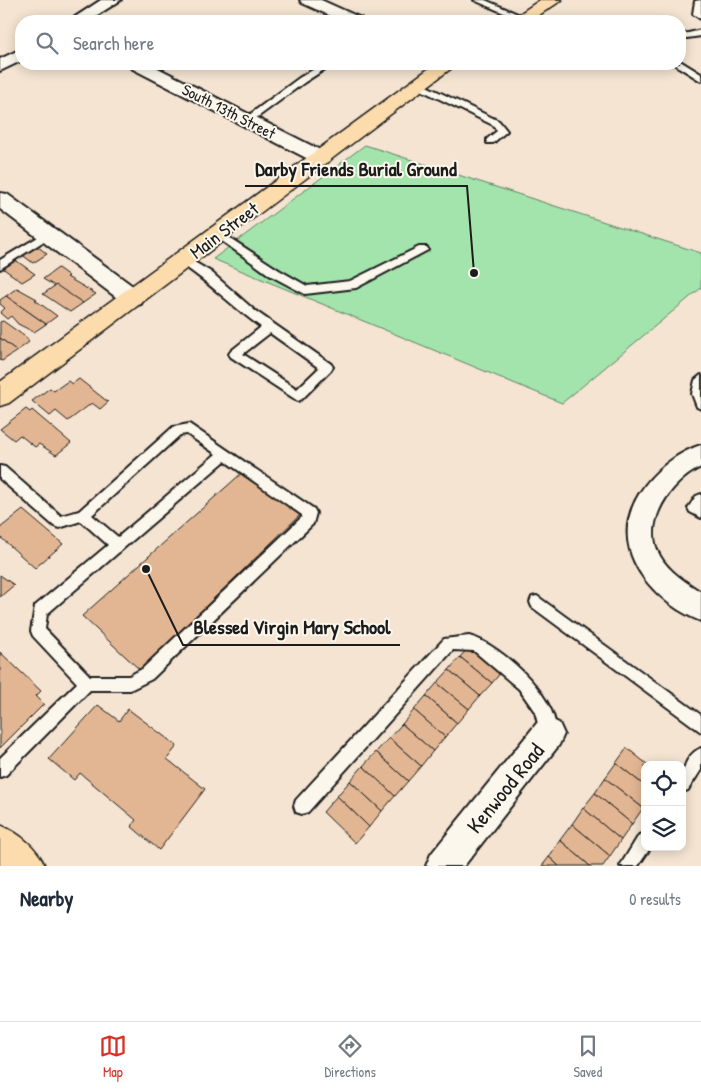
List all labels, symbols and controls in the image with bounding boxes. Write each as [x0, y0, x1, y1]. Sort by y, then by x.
search box [15, 15, 686, 70]
icon: search [33, 29, 61, 57]
text: Search here [73, 30, 154, 56]
street label: South 13th Street [178, 78, 280, 144]
callout: Darby Friends Burial Ground [245, 151, 467, 186]
text: Darby Friends Burial Ground [255, 155, 457, 183]
street label: Main Street [184, 195, 264, 265]
callout: Blessed Virgin Mary School [183, 610, 400, 645]
text: Blessed Virgin Mary School [194, 613, 391, 641]
street label: Kenwood Road [459, 736, 551, 839]
map controls [641, 761, 686, 851]
button: locate [641, 761, 686, 806]
button: layers [641, 806, 686, 851]
text: Nearby [20, 884, 73, 913]
text: 0 results [629, 888, 681, 910]
tab: Map [99, 1032, 127, 1081]
tab: Directions [324, 1032, 376, 1081]
tab: Saved [574, 1032, 602, 1081]

